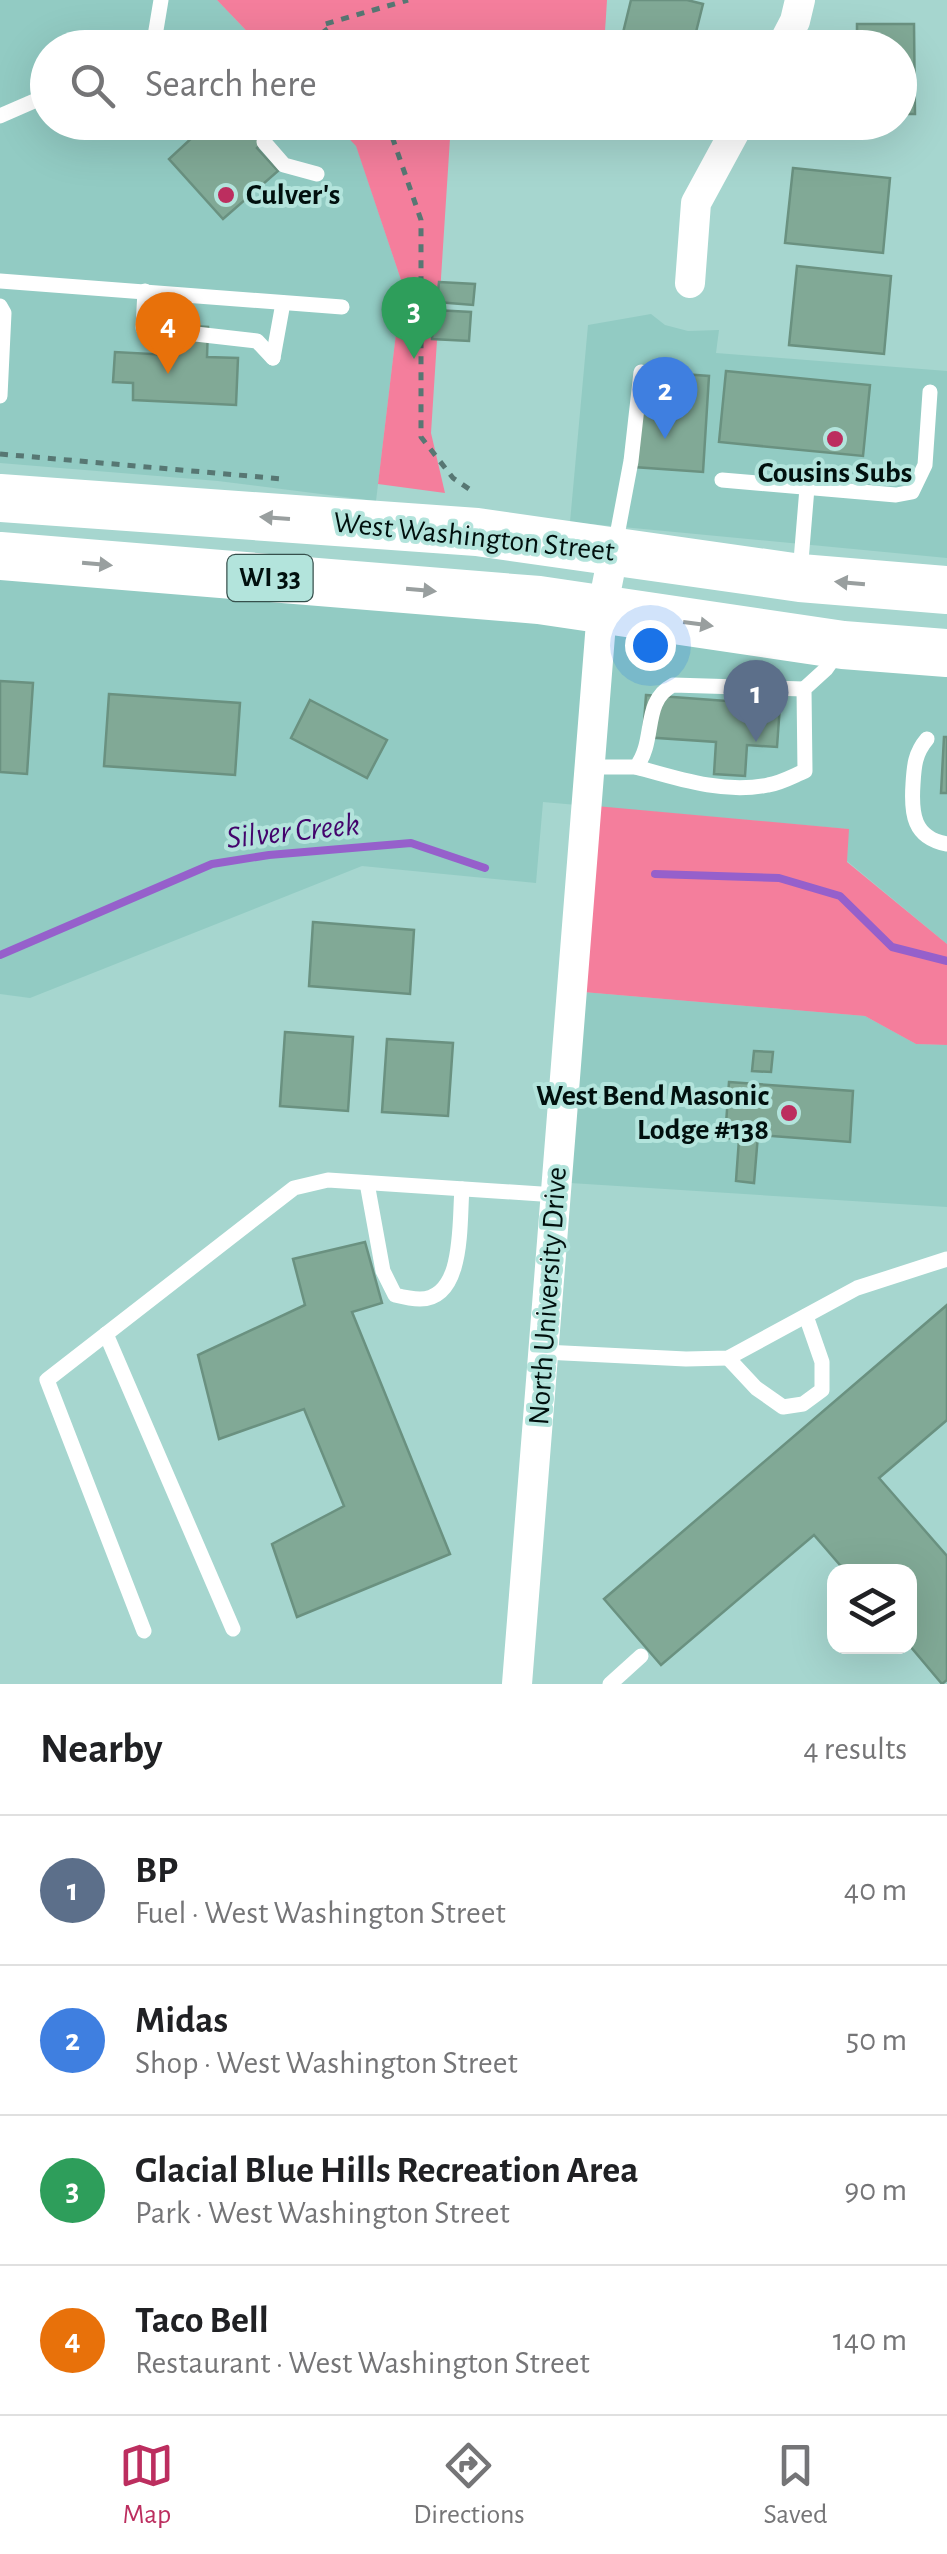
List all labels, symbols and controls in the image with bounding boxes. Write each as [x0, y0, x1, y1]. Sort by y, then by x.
search box [30, 30, 917, 140]
icon: search [65, 58, 120, 113]
text: Search here [145, 66, 317, 104]
place label: Culver's [246, 180, 340, 210]
marker: Culver's [215, 184, 237, 206]
pin: 3 [382, 276, 446, 359]
pin: 4 [136, 292, 200, 374]
pin: 2 [632, 356, 698, 439]
marker: Cousins Subs [824, 428, 846, 450]
place label: Cousins Subs [758, 458, 912, 488]
street label: West Washington Street [332, 507, 617, 567]
one-way arrow [258, 510, 290, 526]
road number: WI 33 [228, 555, 312, 601]
one-way arrow [82, 556, 114, 572]
one-way arrow [833, 574, 865, 590]
one-way arrow [406, 582, 438, 598]
one-way arrow [683, 617, 714, 632]
your location [625, 620, 676, 671]
pin: 1 [724, 660, 788, 742]
water label: Silver Creek [225, 808, 361, 854]
place label: West Bend Masonic Lodge #138 [536, 1081, 769, 1145]
marker: West Bend Masonic Lodge #138 [778, 1102, 800, 1124]
street label: North University Drive [524, 1166, 572, 1426]
map controls [827, 1564, 917, 1654]
button: layers [827, 1564, 917, 1654]
text: Nearby [40, 1728, 163, 1770]
text: 4 results [803, 1733, 907, 1765]
text: BP [135, 1852, 178, 1890]
text: 1 [67, 1874, 78, 1906]
text: 40 m [844, 1874, 907, 1906]
text: Fuel · West Washington Street [135, 1897, 506, 1929]
text: Midas [135, 2002, 228, 2040]
text: 2 [65, 2024, 80, 2056]
text: 50 m [846, 2024, 907, 2056]
text: Shop · West Washington Street [135, 2047, 518, 2079]
text: Glacial Blue Hills Recreation Area [135, 2152, 639, 2190]
text: 3 [66, 2174, 79, 2206]
text: 90 m [844, 2174, 907, 2206]
text: Park · West Washington Street [135, 2197, 510, 2229]
text: Taco Bell [135, 2302, 269, 2340]
text: 4 [64, 2324, 81, 2356]
text: 140 m [833, 2324, 907, 2356]
text: Restaurant · West Washington Street [135, 2347, 590, 2379]
tab: Map [119, 2438, 174, 2532]
tab: Directions [413, 2438, 525, 2532]
tab: Saved [764, 2438, 828, 2532]

